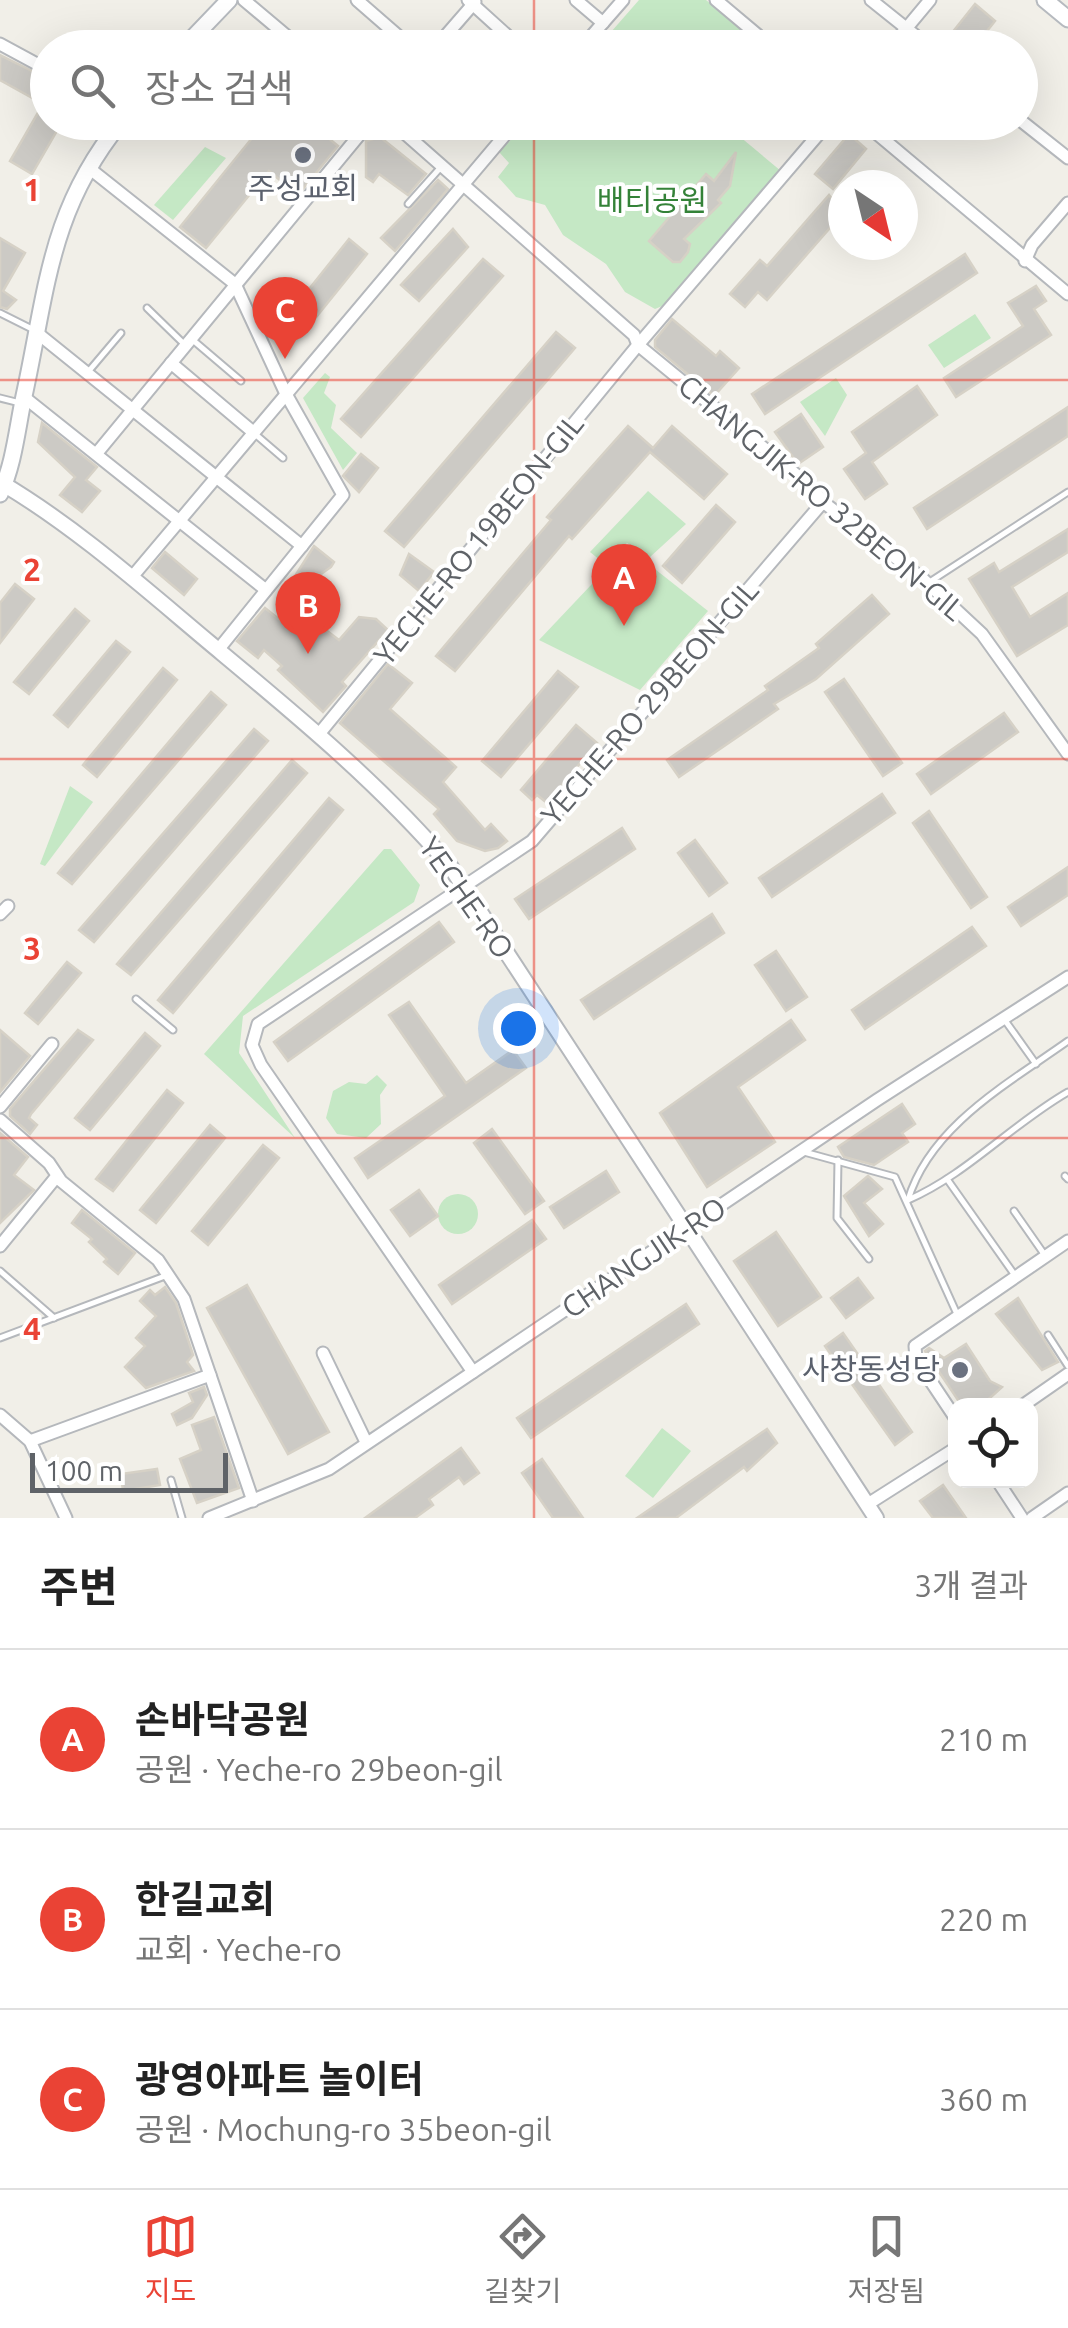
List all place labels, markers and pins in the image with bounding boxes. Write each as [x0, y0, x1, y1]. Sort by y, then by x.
marker: 주성교회 [292, 144, 314, 166]
place label: 주성교회 [248, 171, 358, 205]
pin: C [252, 276, 318, 359]
pin: A [592, 544, 656, 626]
pin: B [276, 572, 340, 654]
place label: 사창동성당 [802, 1352, 940, 1386]
marker: 사창동성당 [949, 1359, 971, 1381]

